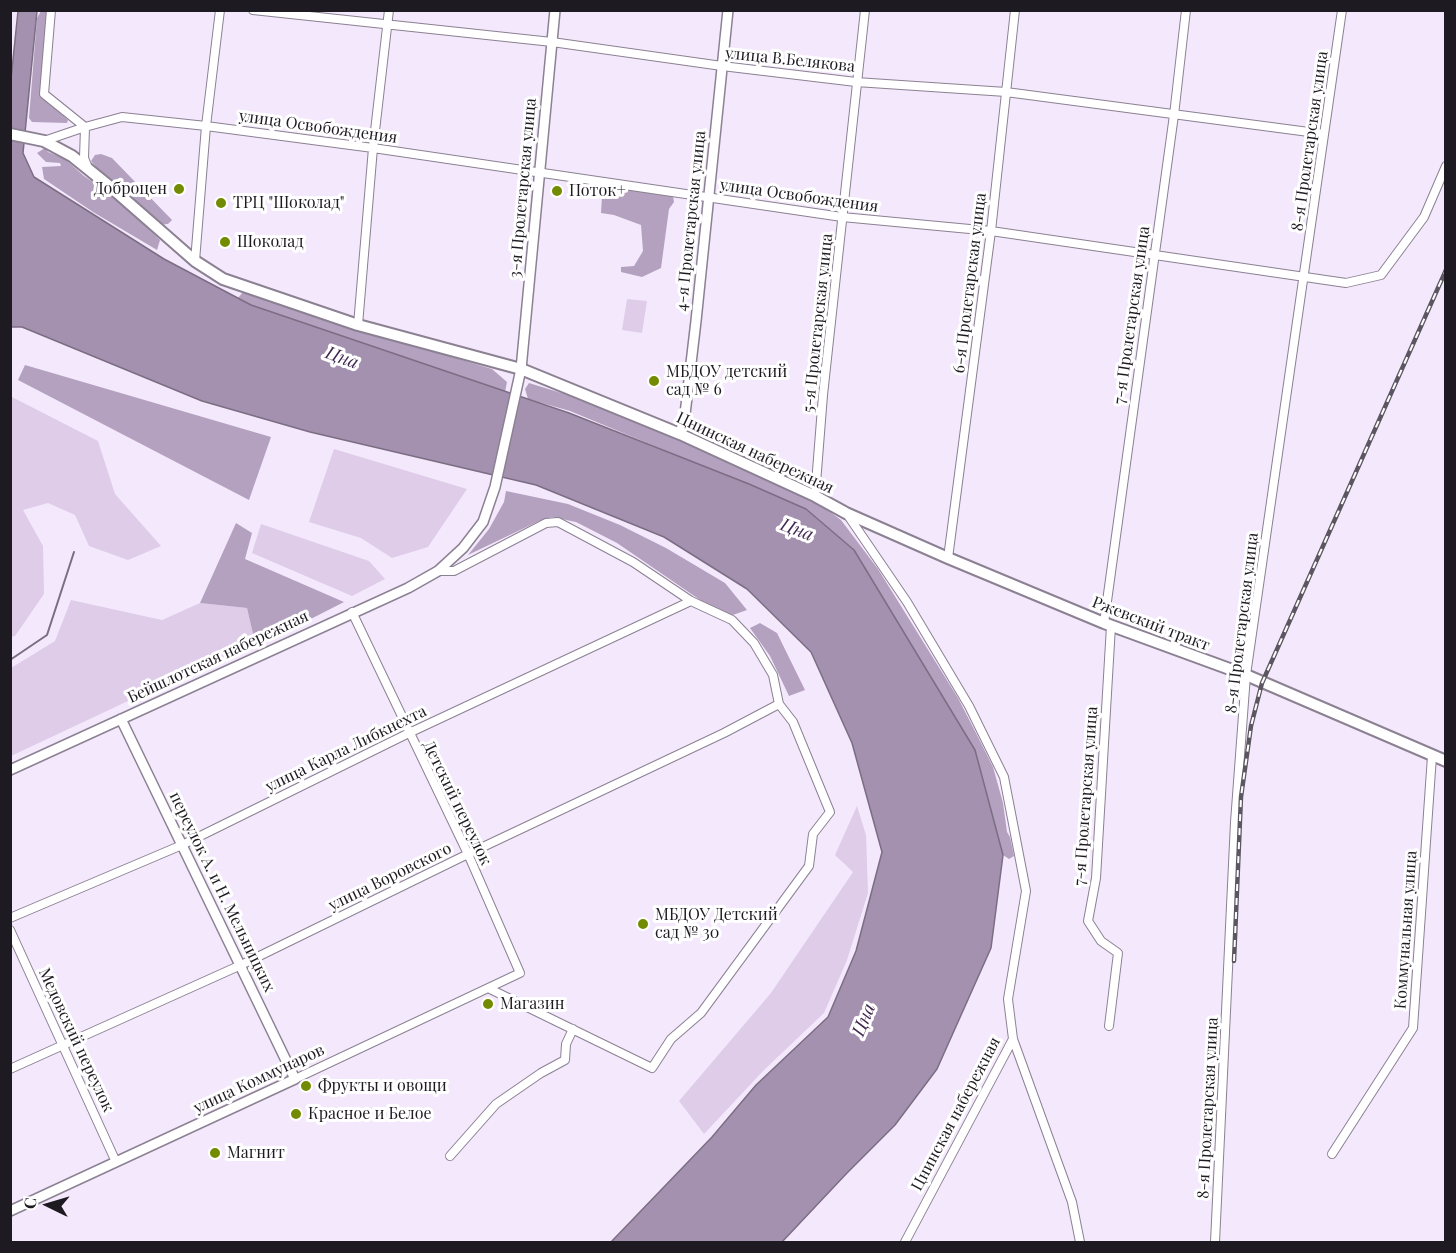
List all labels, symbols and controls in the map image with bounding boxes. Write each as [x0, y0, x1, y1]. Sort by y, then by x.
street label: улица В.Белякова [724, 44, 856, 76]
street label: 8-я Пролетарская улица [1288, 50, 1332, 232]
street label: 3-я Пролетарская улица [506, 97, 540, 279]
street label: улица Освобождения [238, 106, 398, 148]
street label: 4-я Пролетарская улица [672, 130, 710, 312]
street label: улица Освобождения [719, 175, 879, 217]
place label: Доброцен [94, 179, 167, 199]
place label: Поток+ [569, 181, 626, 201]
marker: Доброцен [172, 182, 186, 196]
marker: Поток+ [550, 184, 564, 198]
street label: 6-я Пролетарская улица [949, 192, 991, 374]
place label: ТРЦ "Шоколад" [233, 193, 345, 213]
marker: ТРЦ "Шоколад" [214, 196, 228, 210]
street label: 7-я Пролетарская улица [1110, 225, 1154, 405]
place label: Шоколад [237, 232, 304, 252]
street label: 5-я Пролетарская улица [799, 232, 837, 414]
marker: Шоколад [218, 235, 232, 249]
water label: Цна [323, 342, 361, 374]
place label: МБДОУ детский сад № 6 [666, 362, 787, 400]
marker: МБДОУ детский сад № 6 [647, 374, 661, 388]
street label: Цнинская набережная [673, 408, 837, 498]
water label: Цна [778, 514, 816, 546]
street label: 8-я Пролетарская улица [1221, 532, 1263, 714]
street label: Ржевский тракт [1089, 593, 1213, 655]
street label: Бейшлотская набережная [125, 607, 311, 707]
street label: улица Карла Либкнехта [262, 702, 430, 796]
street label: 7-я Пролетарская улица [1070, 706, 1102, 886]
street label: Детский переулок [419, 738, 495, 868]
street label: переулок А. и Н. Мельницких [165, 789, 279, 995]
street label: улица Воровского [325, 839, 455, 915]
street label: Коммунальная улица [1391, 850, 1421, 1010]
place label: МБДОУ Детский сад № 30 [655, 905, 778, 943]
marker: МБДОУ Детский сад № 30 [636, 917, 650, 931]
street label: Медовский переулок [34, 965, 118, 1115]
place label: Магазин [500, 994, 564, 1014]
marker: Магазин [481, 997, 495, 1011]
water label: Цна [848, 1000, 880, 1040]
street label: 8-я Пролетарская улица [1194, 1017, 1222, 1199]
street label: Цнинская набережная [907, 1034, 1005, 1194]
street label: улица Коммунаров [191, 1040, 327, 1118]
place label: Фрукты и овощи [318, 1076, 447, 1096]
marker: Фрукты и овощи [299, 1079, 313, 1093]
place label: Красное и Белое [308, 1104, 432, 1124]
marker: Красное и Белое [289, 1107, 303, 1121]
place label: Магнит [227, 1143, 285, 1163]
marker: Магнит [208, 1146, 222, 1160]
north arrow [18, 1175, 78, 1235]
text: С [19, 1197, 41, 1210]

